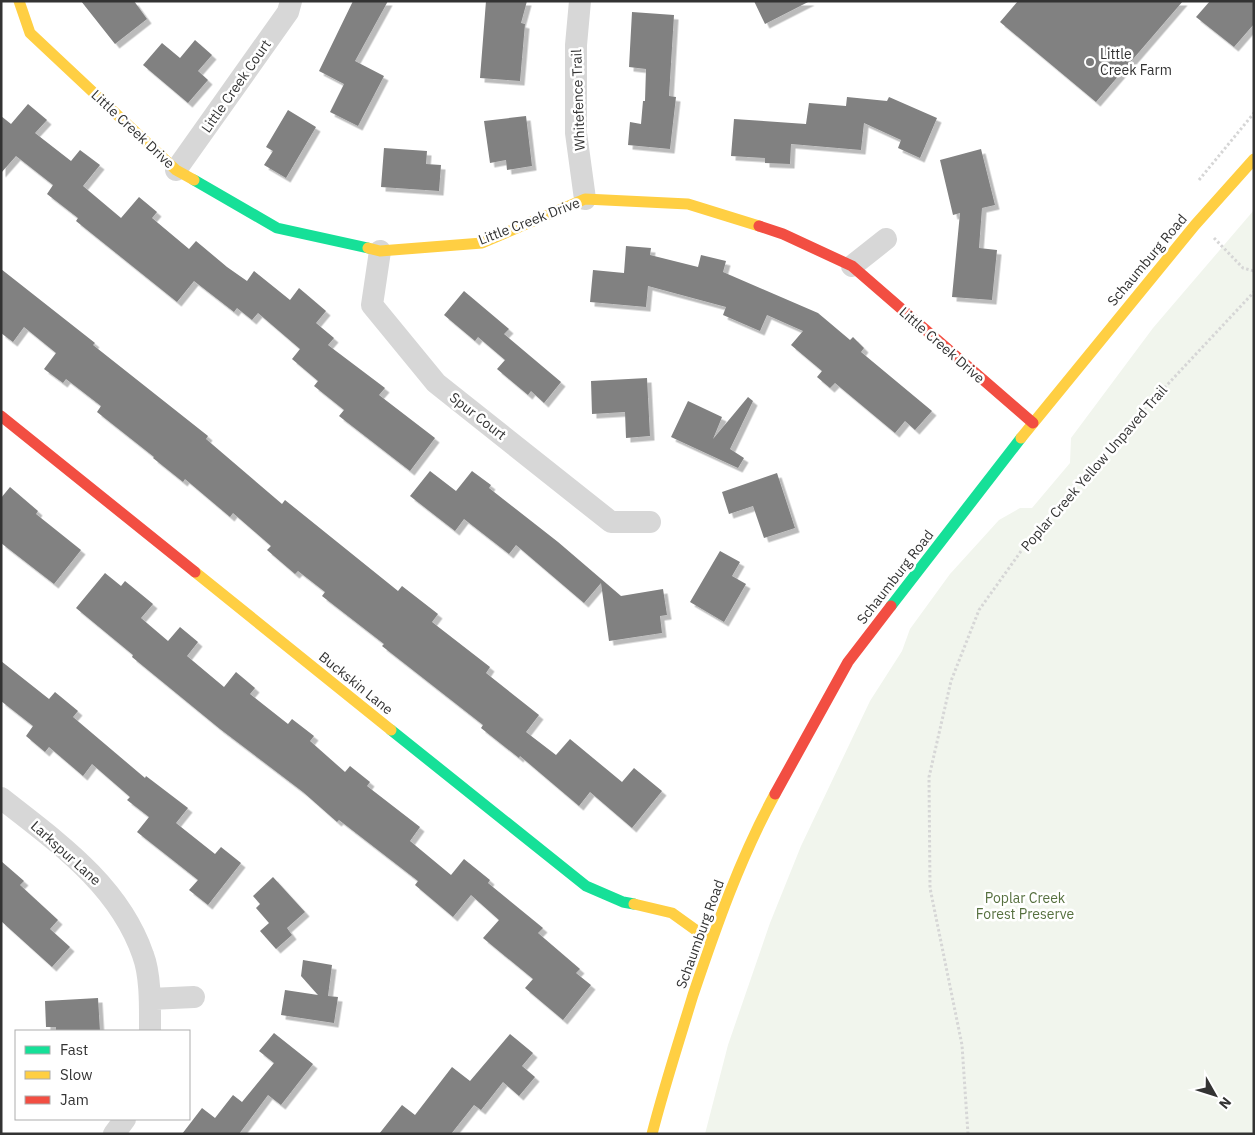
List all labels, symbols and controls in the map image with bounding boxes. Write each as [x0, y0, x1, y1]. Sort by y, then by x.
street label: Little Creek Court [197, 36, 275, 136]
place label: Little Creek Farm [1100, 45, 1172, 79]
street label: Whitefence Trail [567, 49, 589, 151]
marker: Little Creek Farm [1084, 56, 1096, 68]
street label: Little Creek Drive [88, 86, 179, 172]
street label: Little Creek Drive [476, 193, 583, 249]
street label: Schaumburg Road [1103, 210, 1191, 310]
street label: Little Creek Drive [896, 303, 989, 387]
street label: Poplar Creek Yellow Unpaved Trail [1017, 381, 1171, 555]
street label: Spur Court [446, 388, 510, 444]
street label: Schaumburg Road [853, 526, 937, 628]
street label: Buckskin Lane [315, 648, 397, 719]
street label: Larkspur Lane [27, 817, 105, 889]
street label: Schaumburg Road [672, 877, 728, 991]
park label: Poplar Creek Forest Preserve [976, 889, 1074, 923]
legend [15, 1030, 190, 1120]
text: Fast [60, 1040, 88, 1059]
text: Slow [60, 1065, 93, 1084]
north arrow [1190, 1070, 1240, 1120]
text: Jam [60, 1090, 89, 1109]
text: N [1215, 1094, 1235, 1113]

